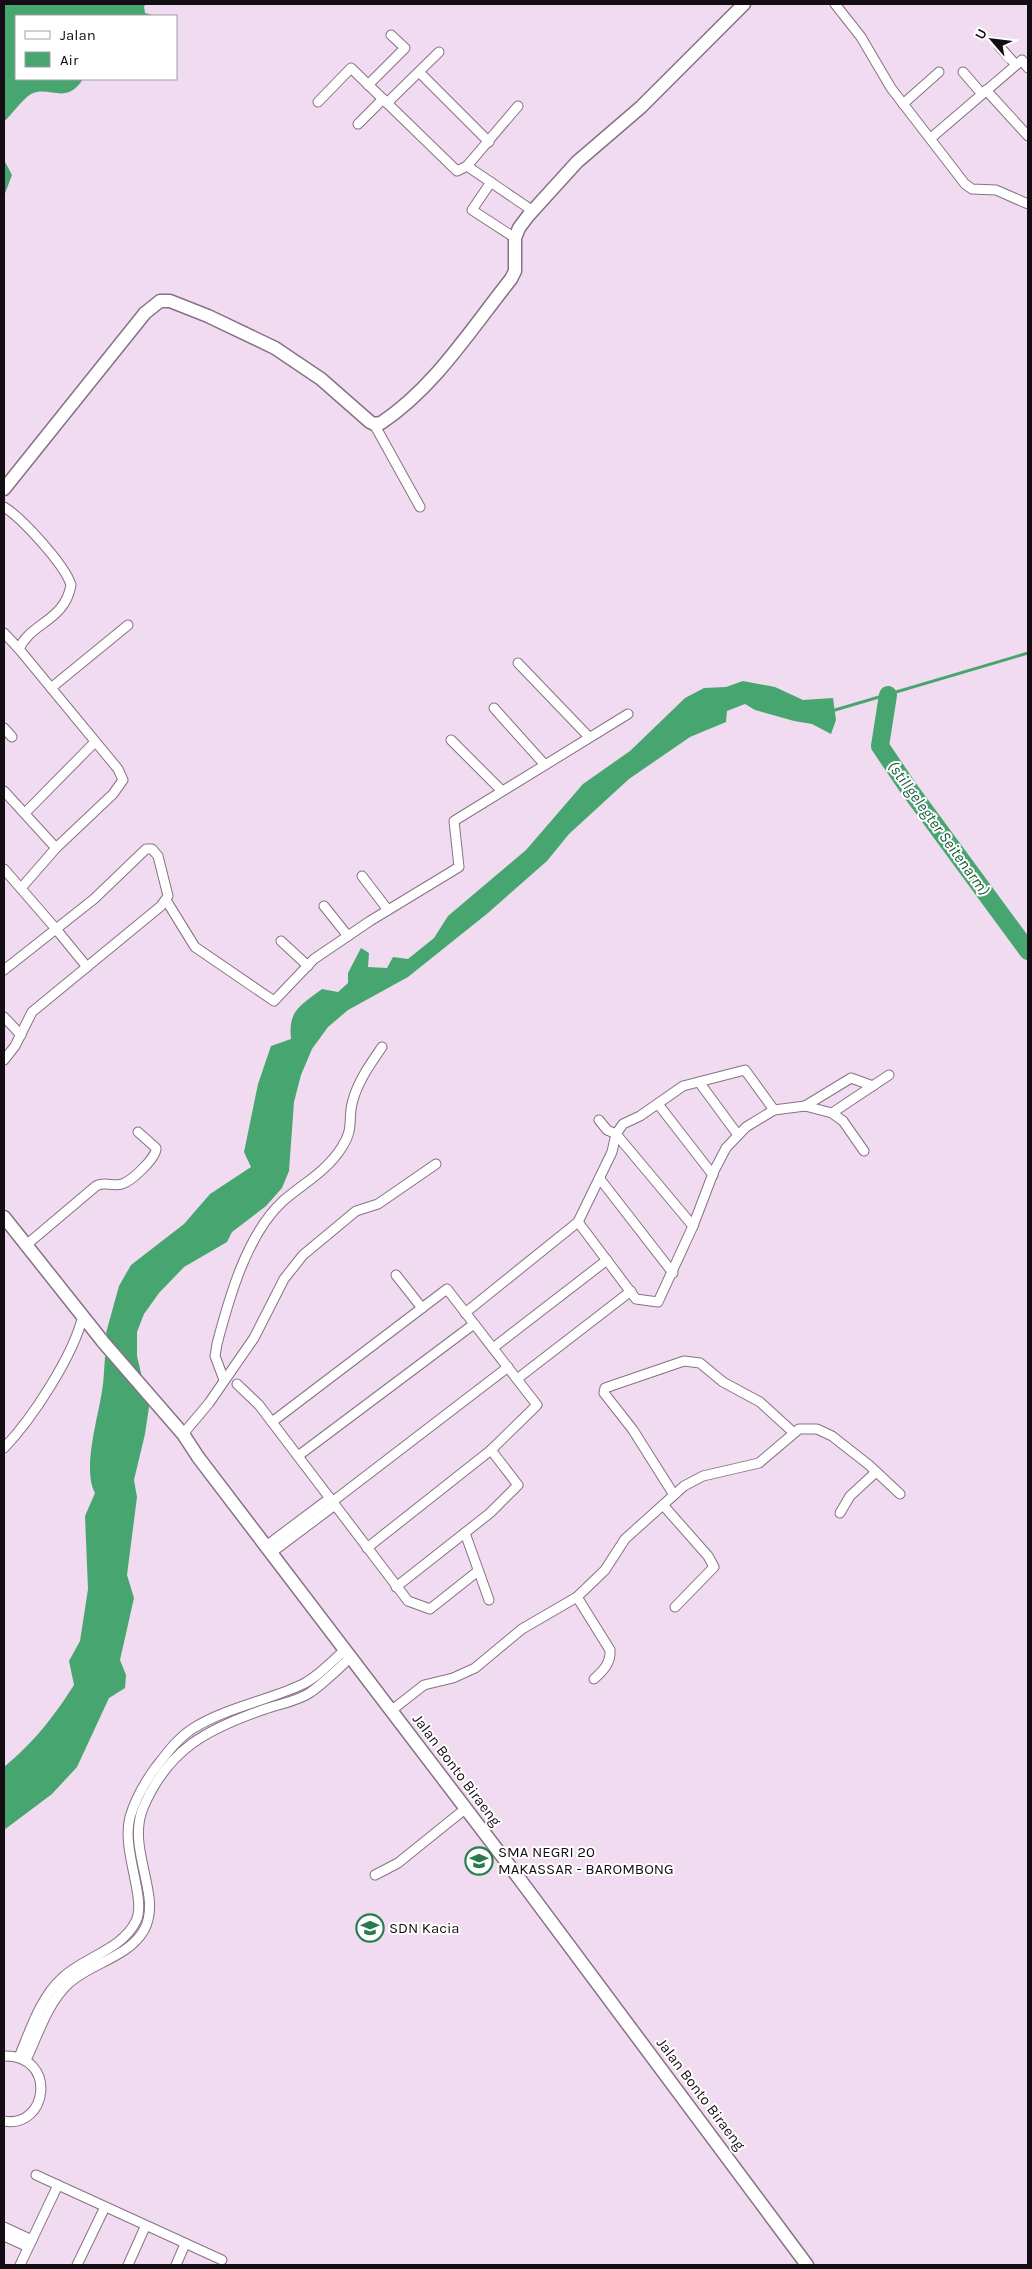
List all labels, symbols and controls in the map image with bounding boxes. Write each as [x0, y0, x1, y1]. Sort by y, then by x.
legend [15, 15, 178, 80]
north arrow [967, 15, 1017, 65]
text: Jalan [60, 26, 96, 44]
text: U [971, 26, 991, 42]
text: Air [60, 51, 79, 69]
water label: (stillgelegter Seitenarm) [884, 757, 994, 899]
street label: Jalan Bonto Biraeng [409, 1710, 505, 1830]
place label: SMA NEGRI 20 MAKASSAR - BAROMBONG [498, 1843, 674, 1878]
school or university icon: SMA NEGRI 20 MAKASSAR - BAROMBONG [464, 1846, 494, 1876]
school or university icon: SDN Kacia [355, 1913, 385, 1943]
place label: SDN Kacia [389, 1919, 460, 1937]
street label: Jalan Bonto Biraeng [653, 2034, 749, 2154]

